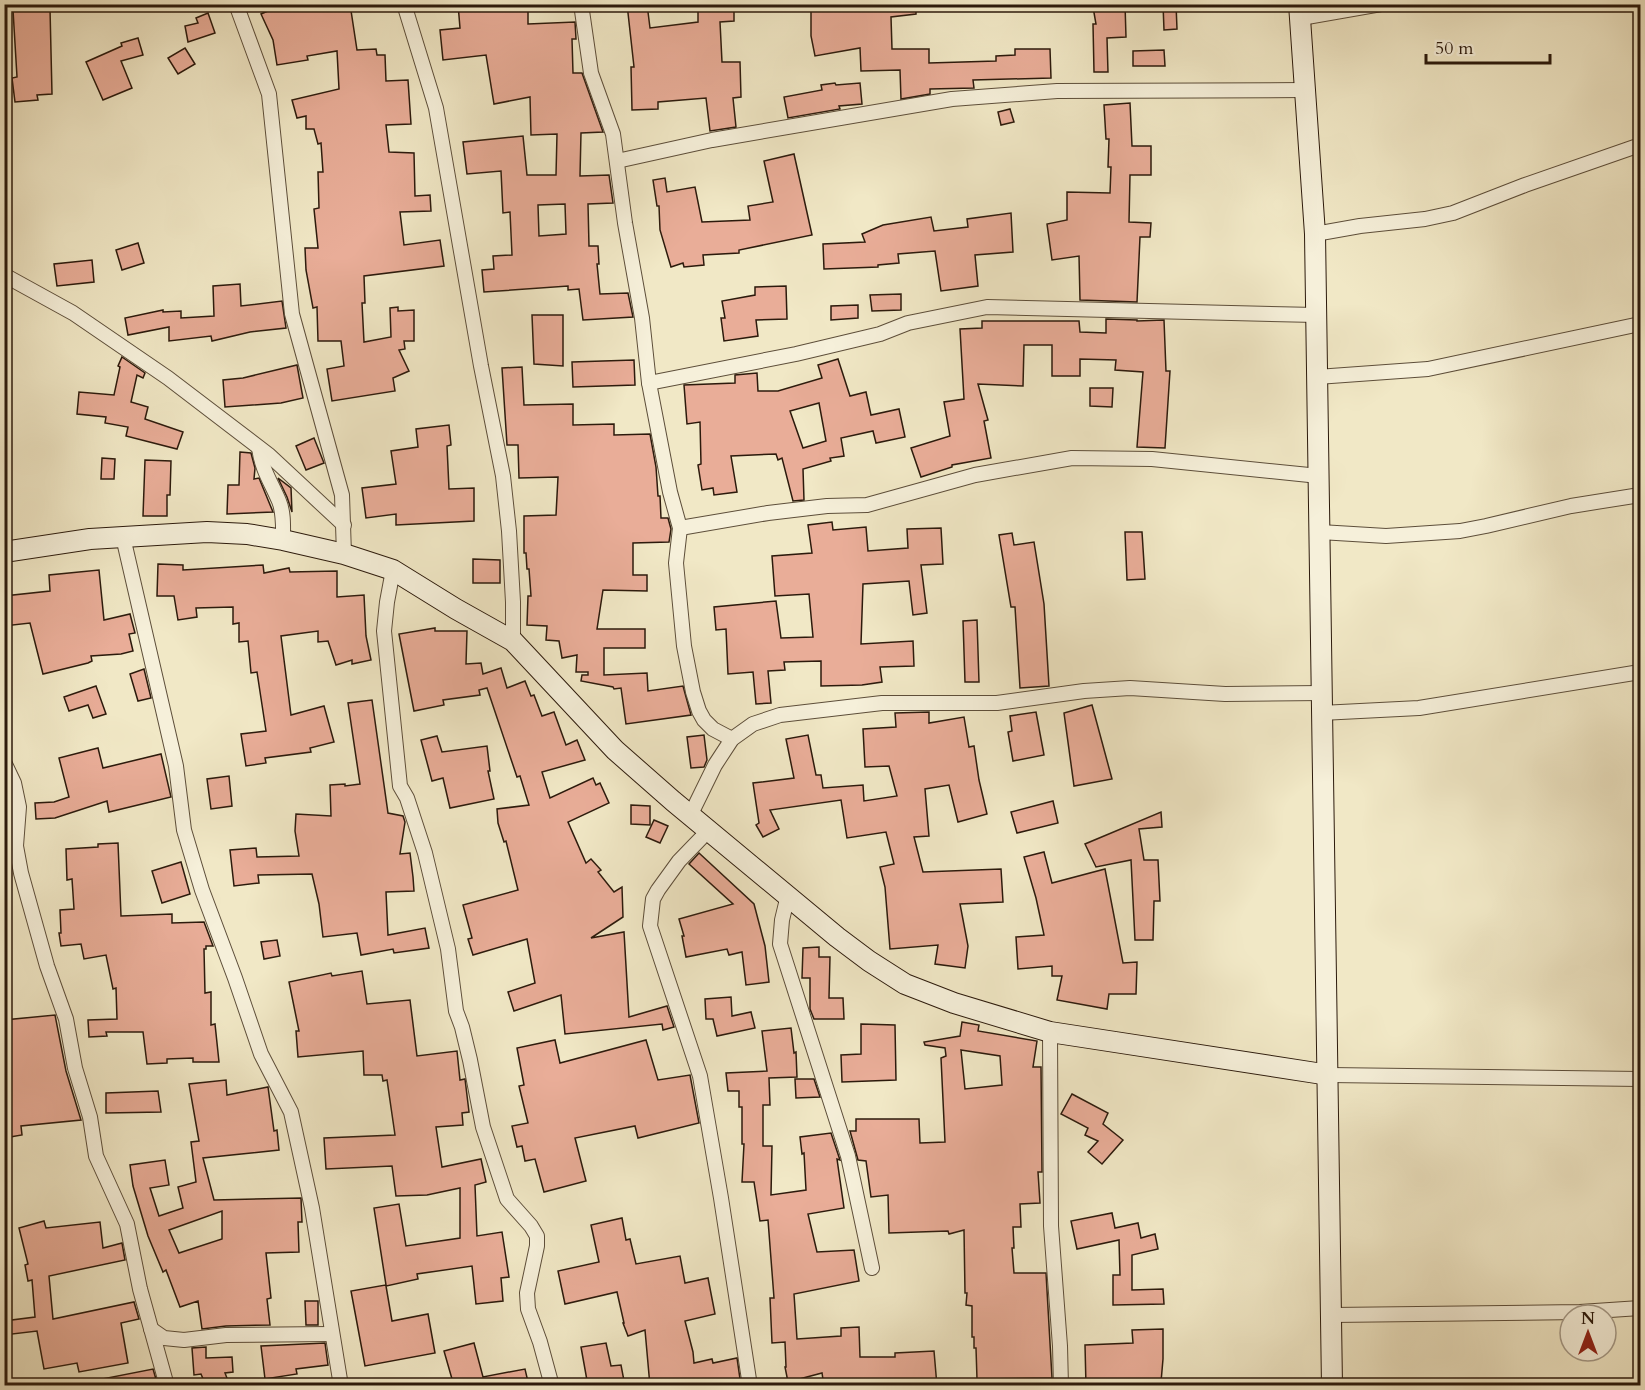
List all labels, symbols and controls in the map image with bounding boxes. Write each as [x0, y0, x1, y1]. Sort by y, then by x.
scale bar [1426, 27, 1550, 65]
text: 50 m [1435, 36, 1474, 61]
north arrow [1558, 1303, 1618, 1363]
text: N [1581, 1308, 1595, 1330]

